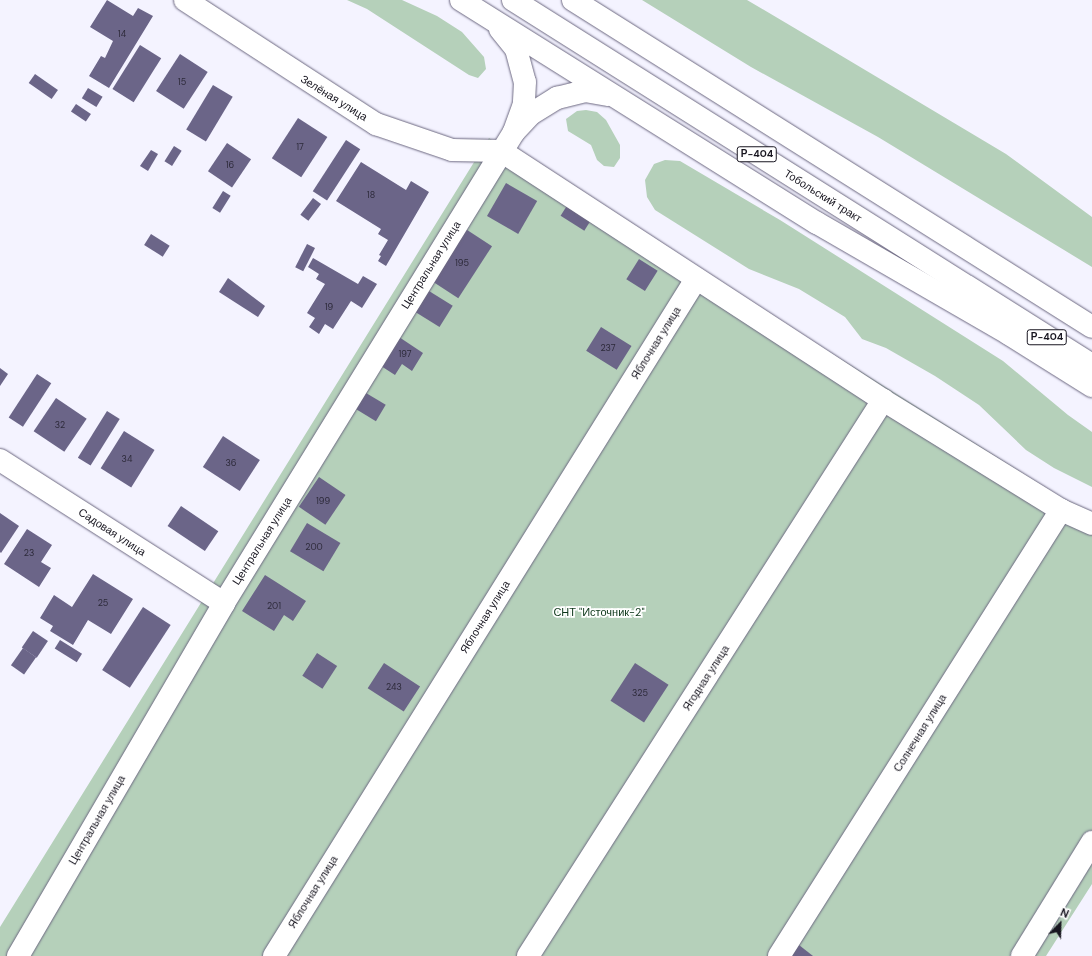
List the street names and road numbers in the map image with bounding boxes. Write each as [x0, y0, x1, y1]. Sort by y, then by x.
street label: Зелёная улица [298, 72, 370, 124]
road number: Р-404 [736, 146, 778, 162]
street label: Тобольский тракт [782, 167, 864, 225]
street label: Центральная улица [399, 219, 463, 311]
street label: Яблочная улица [628, 304, 684, 382]
road number: Р-404 [1026, 329, 1068, 345]
street label: Центральная улица [230, 495, 294, 587]
street label: Садовая улица [76, 505, 148, 559]
street label: Яблочная улица [457, 578, 513, 656]
street label: Ягодная улица [680, 643, 732, 713]
street label: Солнечная улица [891, 692, 949, 774]
street label: Центральная улица [66, 773, 128, 867]
street label: Яблочная улица [285, 853, 341, 931]

